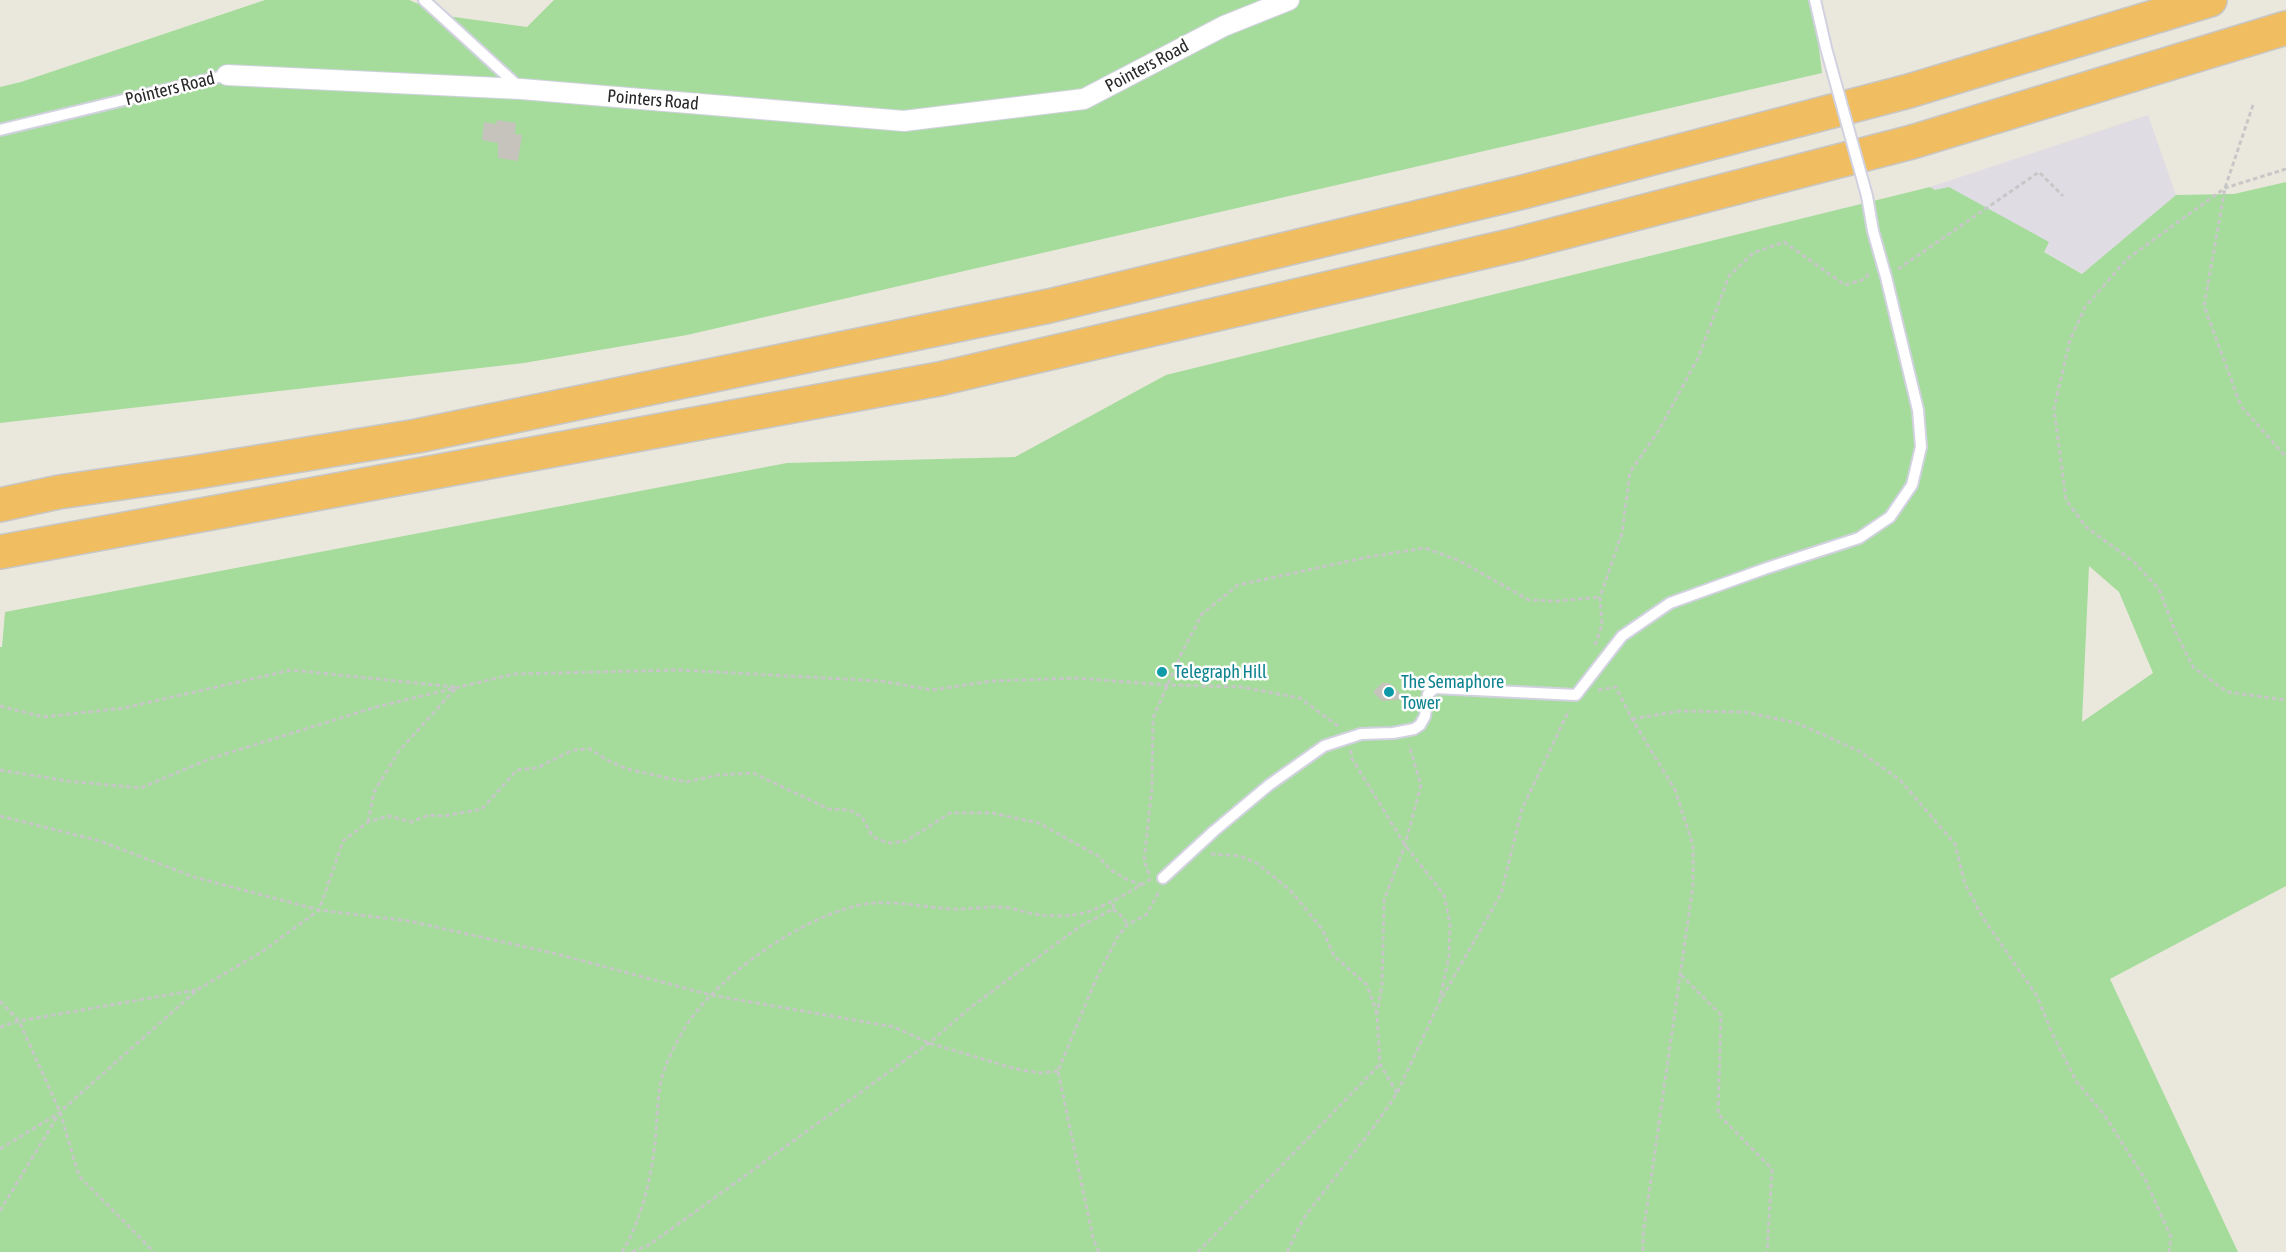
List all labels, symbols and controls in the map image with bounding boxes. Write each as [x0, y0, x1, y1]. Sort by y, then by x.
street label: Pointers Road [1101, 35, 1193, 97]
street label: Pointers Road [123, 67, 217, 111]
street label: Pointers Road [606, 85, 700, 115]
place label: Telegraph Hill [1174, 661, 1267, 683]
marker: Telegraph Hill [1155, 665, 1169, 679]
place label: The Semaphore Tower [1401, 671, 1504, 714]
marker: The Semaphore Tower [1382, 685, 1396, 699]

